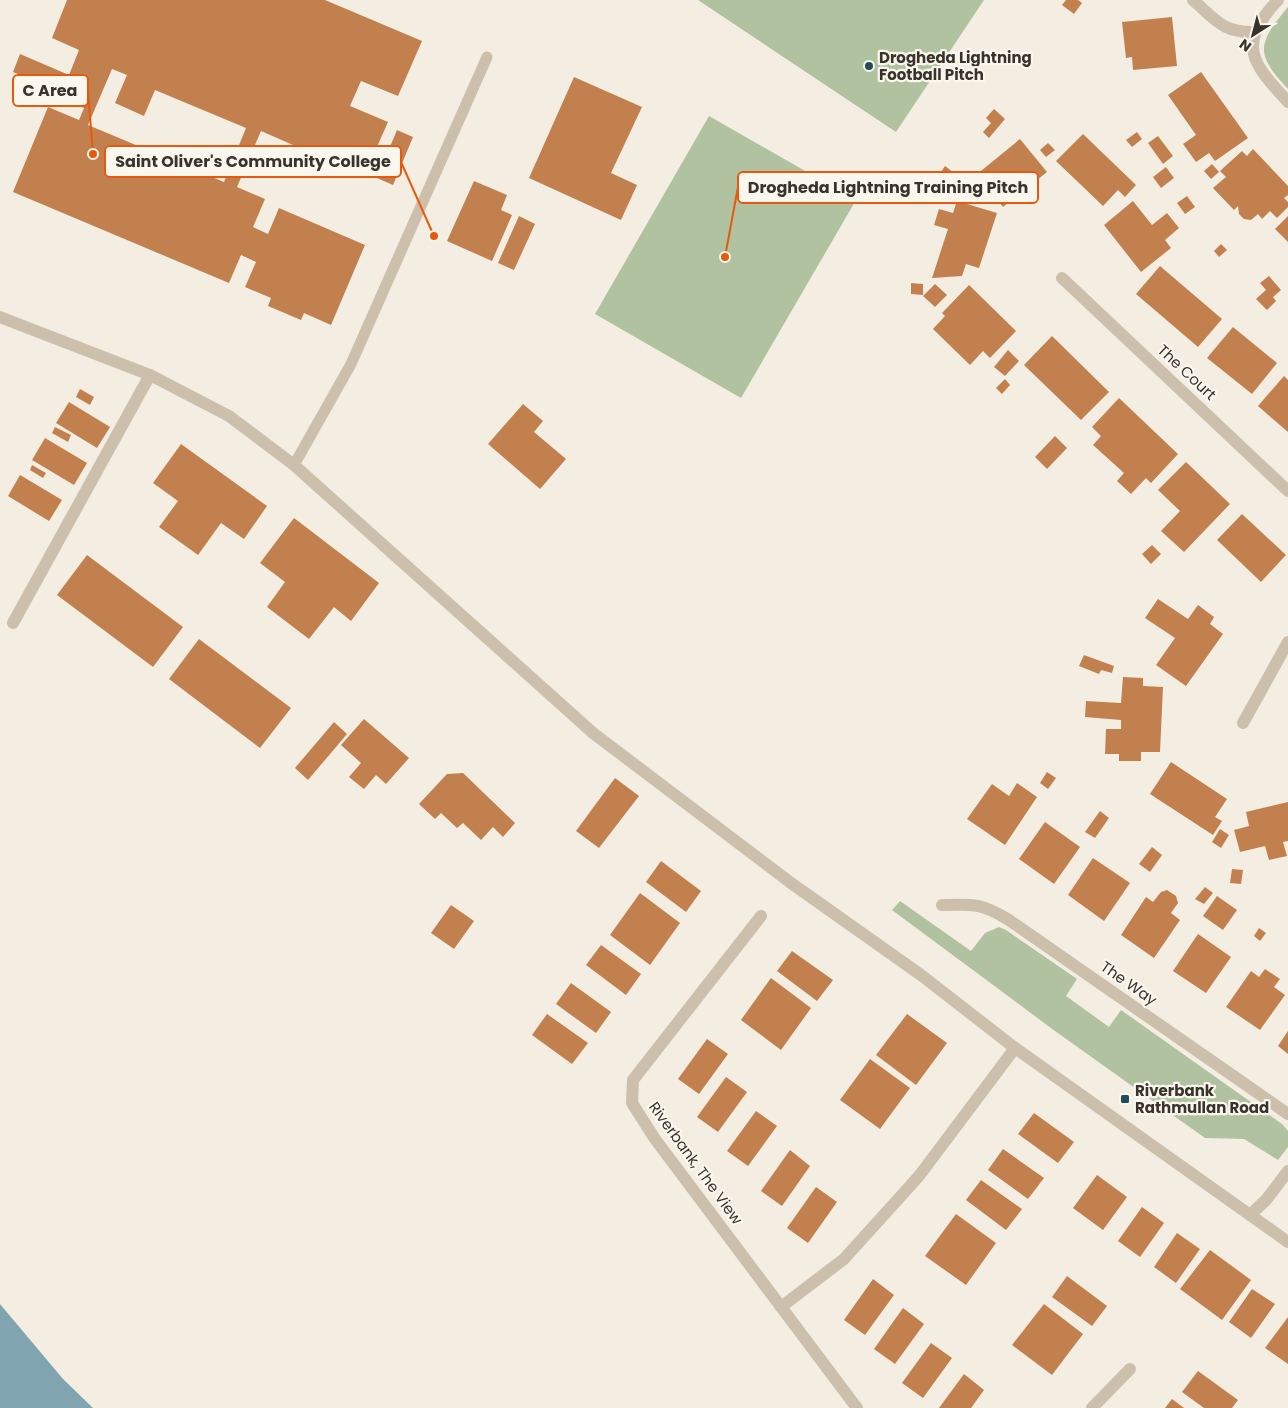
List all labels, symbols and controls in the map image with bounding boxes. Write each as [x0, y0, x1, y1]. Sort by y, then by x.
north arrow [1228, 10, 1278, 60]
text: N [1235, 34, 1255, 57]
place label: Drogheda Lightning Football Pitch [879, 47, 1032, 85]
marker: Drogheda Lightning Football Pitch [863, 60, 875, 72]
callout: C Area [13, 75, 88, 106]
text: C Area [23, 79, 77, 102]
callout: Saint Oliver's Community College [105, 146, 401, 177]
text: Saint Oliver's Community College [115, 150, 391, 173]
callout: Drogheda Lightning Training Pitch [738, 172, 1038, 203]
text: Drogheda Lightning Training Pitch [748, 176, 1028, 199]
street label: The Court [1153, 339, 1221, 405]
street label: The Way [1097, 956, 1162, 1010]
place label: Riverbank Rathmullan Road [1135, 1080, 1269, 1118]
marker: Riverbank Rathmullan Road [1119, 1093, 1131, 1105]
street label: Riverbank, The View [644, 1097, 748, 1229]

